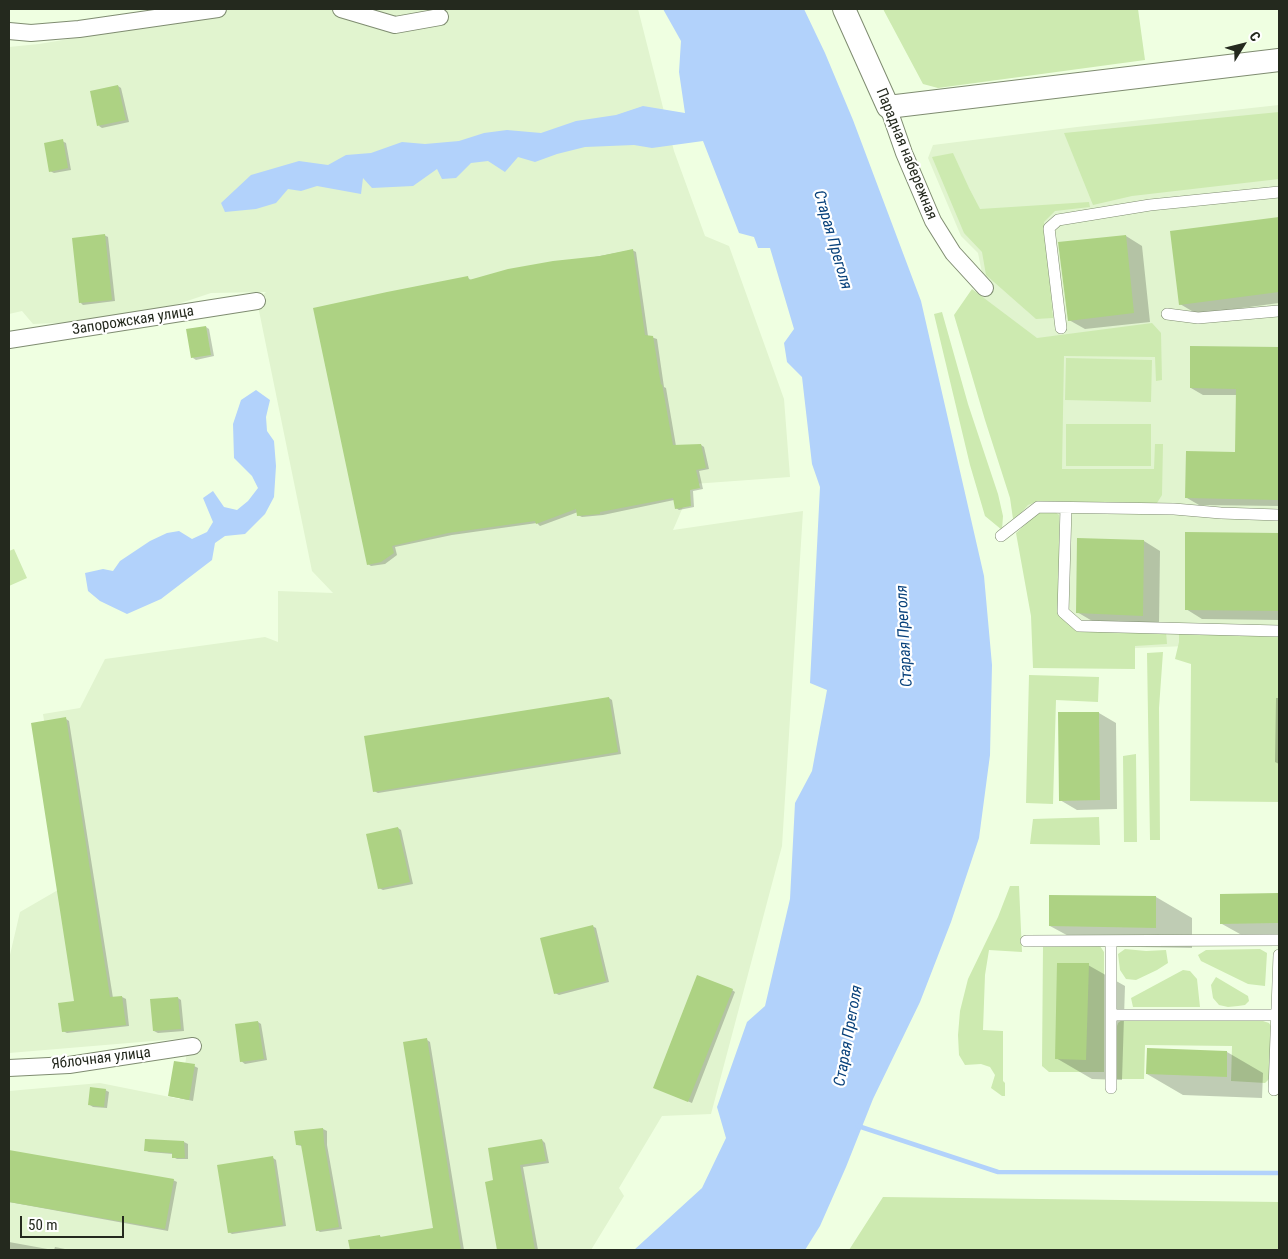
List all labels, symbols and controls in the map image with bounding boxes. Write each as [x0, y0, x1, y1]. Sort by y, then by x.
north arrow [1218, 20, 1268, 70]
text: С [1246, 28, 1264, 44]
street label: Парадная набережная [871, 86, 941, 222]
water label: Старая Преголя [809, 188, 855, 292]
street label: Запорожская улица [71, 302, 195, 340]
water label: Старая Преголя [893, 584, 917, 688]
water label: Старая Преголя [831, 984, 867, 1088]
street label: Яблочная улица [50, 1044, 152, 1074]
scale bar [22, 1206, 126, 1238]
text: 50 m [28, 1216, 58, 1234]

